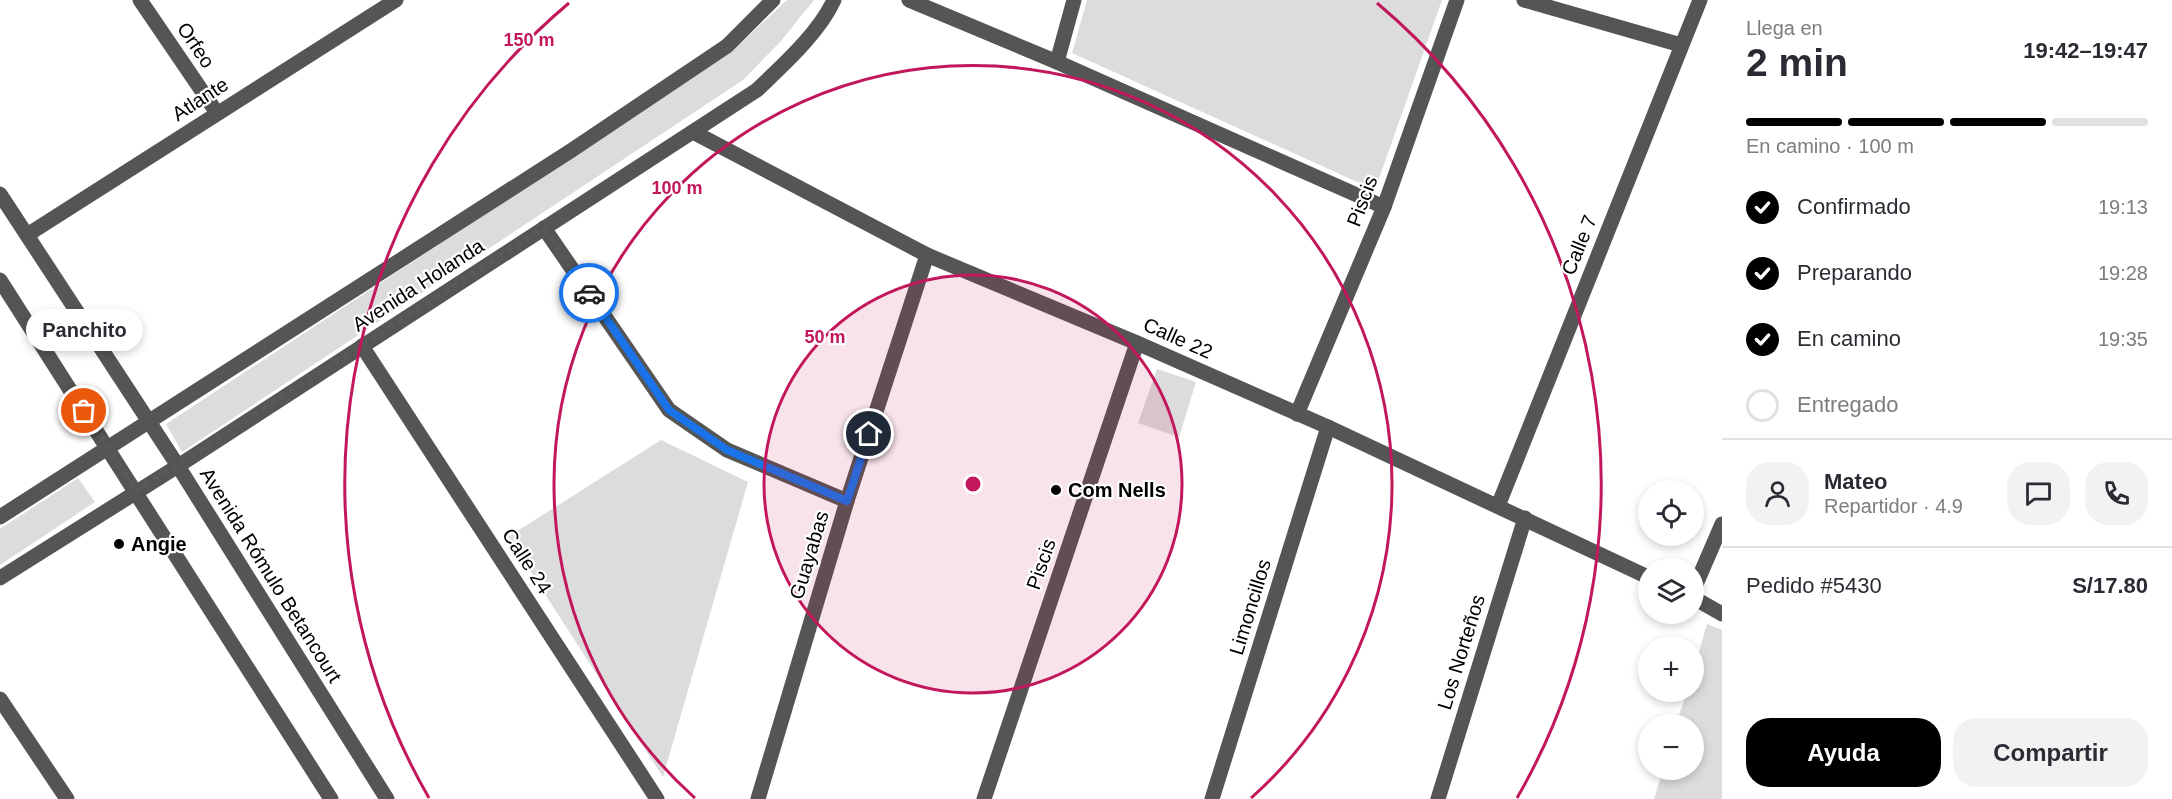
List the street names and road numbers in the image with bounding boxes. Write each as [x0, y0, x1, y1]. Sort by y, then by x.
street label: Orfeo [173, 18, 219, 72]
street label: Atlante [168, 73, 232, 125]
street label: Piscis [1342, 173, 1382, 229]
street label: Calle 7 [1557, 212, 1601, 278]
street label: Avenida Holanda [348, 234, 488, 336]
street label: Calle 22 [1140, 313, 1216, 363]
street label: Avenida Rómulo Betancourt [196, 464, 346, 687]
street label: Guayabas [785, 508, 833, 602]
street label: Calle 24 [498, 524, 556, 598]
street label: Piscis [1022, 536, 1060, 592]
street label: Limoncillos [1225, 556, 1275, 658]
street label: Los Norteños [1433, 592, 1489, 712]

